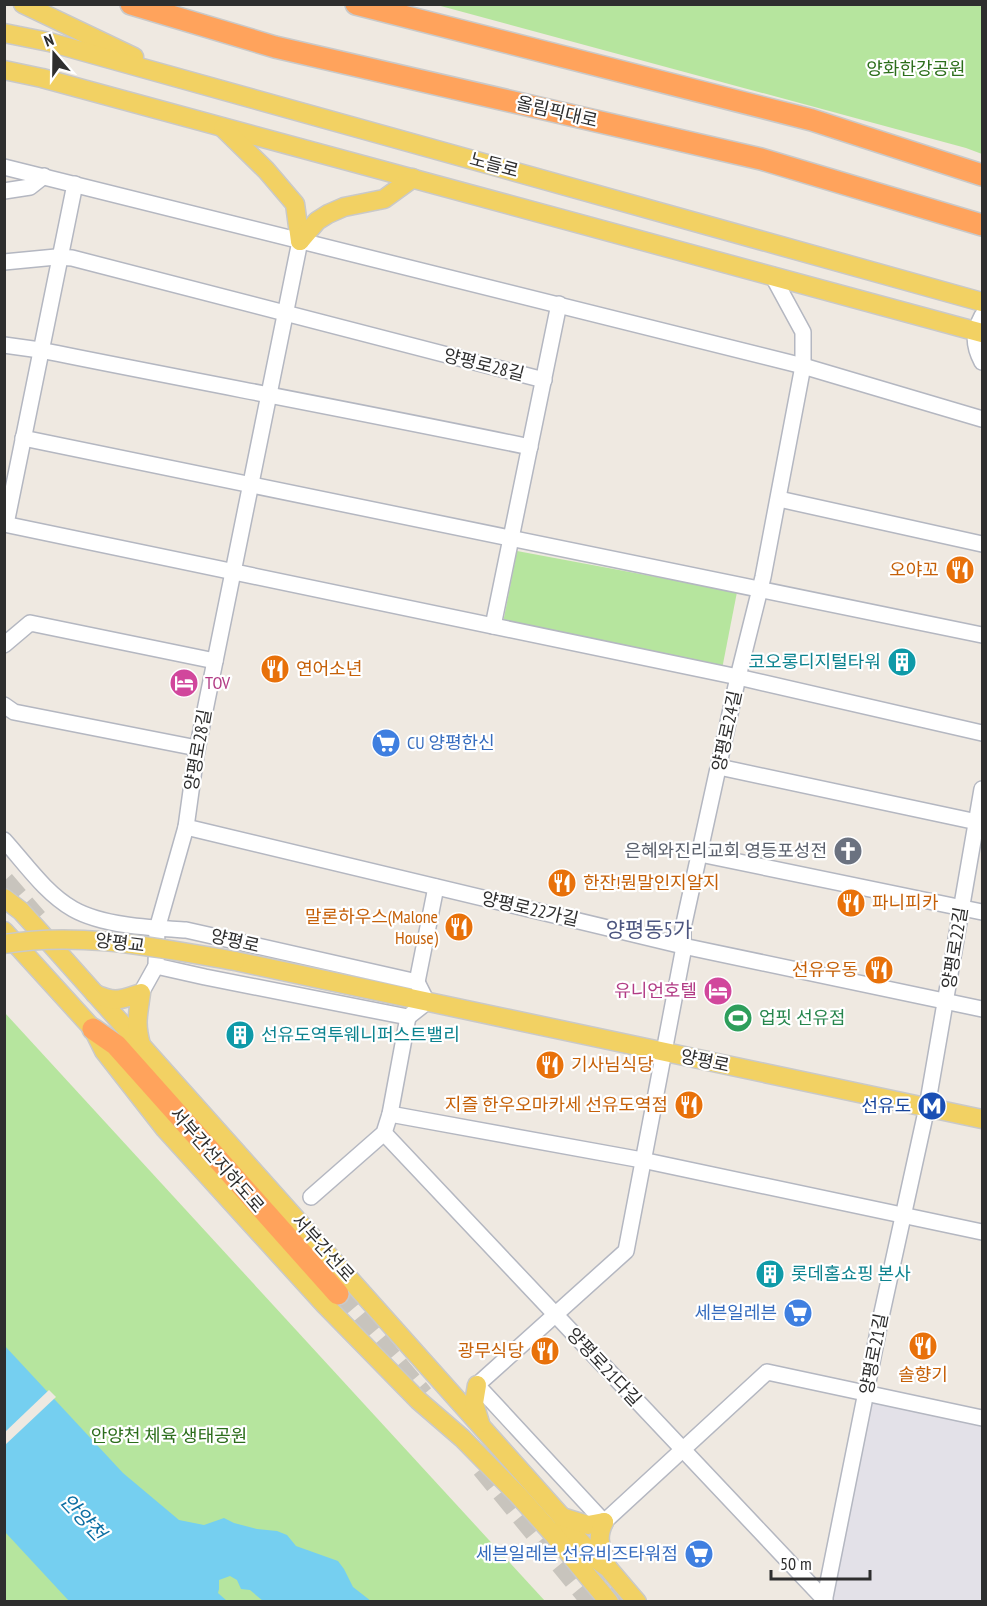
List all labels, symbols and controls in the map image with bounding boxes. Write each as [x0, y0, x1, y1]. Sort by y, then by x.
north arrow [24, 24, 84, 84]
text: N [41, 29, 56, 51]
park label: 양화한강공원 [866, 57, 966, 80]
street label: 올림픽대로 [514, 91, 600, 132]
street label: 노들로 [467, 147, 521, 182]
street label: 양평로28길 [441, 343, 527, 386]
restaurant icon: 오야꼬 [944, 554, 976, 586]
place label: 오야꼬 [889, 558, 939, 581]
building icon: 코오롱디지털타워 [886, 646, 918, 678]
place label: 코오롱디지털타워 [749, 650, 881, 673]
restaurant icon: 연어소년 [259, 653, 291, 685]
place label: 연어소년 [296, 657, 362, 680]
hotel icon: TOV [168, 667, 200, 699]
place label: TOV [205, 671, 231, 694]
street label: 양평로24길 [707, 688, 746, 774]
street label: 양평로28길 [179, 707, 216, 793]
supermarket icon: CU 양평한신 [370, 727, 402, 759]
place label: CU 양평한신 [407, 731, 495, 754]
church icon: 은혜와진리교회 영등포성전 [832, 835, 864, 867]
place label: 은혜와진리교회 영등포성전 [624, 839, 827, 862]
restaurant icon: 한잔!뭔말인지알지 [546, 867, 578, 899]
place label: 한잔!뭔말인지알지 [583, 871, 720, 894]
street label: 양평로22가길 [479, 886, 581, 931]
restaurant icon: 파니피카 [835, 887, 867, 919]
place label: 파니피카 [872, 891, 939, 914]
place label: 말론하우스(Malone House) [305, 905, 439, 949]
street label: 양평로22길 [937, 905, 972, 990]
restaurant icon: 말론하우스(Malone House) [443, 911, 475, 943]
district label: 양평동5가 [606, 916, 692, 943]
street label: 양평로 [208, 924, 262, 957]
street label: 양평교 [94, 928, 146, 957]
restaurant icon: 선유우동 [863, 954, 895, 986]
place label: 선유우동 [792, 958, 858, 981]
hotel icon: 유니언호텔 [702, 975, 734, 1007]
place label: 유니언호텔 [614, 979, 697, 1002]
sports icon: 업핏 선유점 [722, 1002, 754, 1034]
place label: 업핏 선유점 [759, 1006, 846, 1029]
building icon: 선유도역투웨니퍼스트밸리 [224, 1019, 256, 1051]
place label: 선유도역투웨니퍼스트밸리 [261, 1023, 460, 1046]
street label: 양평로 [678, 1044, 732, 1077]
restaurant icon: 기사님식당 [534, 1049, 566, 1081]
place label: 기사님식당 [571, 1053, 654, 1076]
restaurant icon: 지즐 한우오마카세 선유도역점 [673, 1089, 705, 1121]
metro station icon: 선유도 [916, 1090, 948, 1122]
place label: 지즐 한우오마카세 선유도역점 [445, 1093, 668, 1116]
place label: 선유도 [861, 1094, 911, 1117]
street label: 서부간선지하도로 [165, 1102, 270, 1217]
street label: 서부간선로 [287, 1209, 360, 1286]
building icon: 롯데홈쇼핑 본사 [754, 1258, 786, 1290]
place label: 롯데홈쇼핑 본사 [791, 1262, 911, 1285]
supermarket icon: 세븐일레븐 [782, 1297, 814, 1329]
place label: 세븐일레븐 [694, 1301, 777, 1324]
street label: 양평로21길 [854, 1311, 893, 1397]
street label: 양평로21다길 [562, 1323, 647, 1411]
restaurant icon: 솔향기 [907, 1330, 939, 1362]
restaurant icon: 광무식당 [529, 1335, 561, 1367]
place label: 광무식당 [458, 1339, 524, 1362]
place label: 솔향기 [898, 1363, 948, 1386]
park label: 안양천 체육 생태공원 [91, 1424, 247, 1447]
water label: 안양천 [55, 1488, 113, 1548]
supermarket icon: 세븐일레븐 선유비즈타워점 [683, 1538, 715, 1570]
place label: 세븐일레븐 선유비즈타워점 [475, 1542, 678, 1565]
scale bar [771, 1543, 870, 1581]
text: 50 m [780, 1552, 812, 1575]

